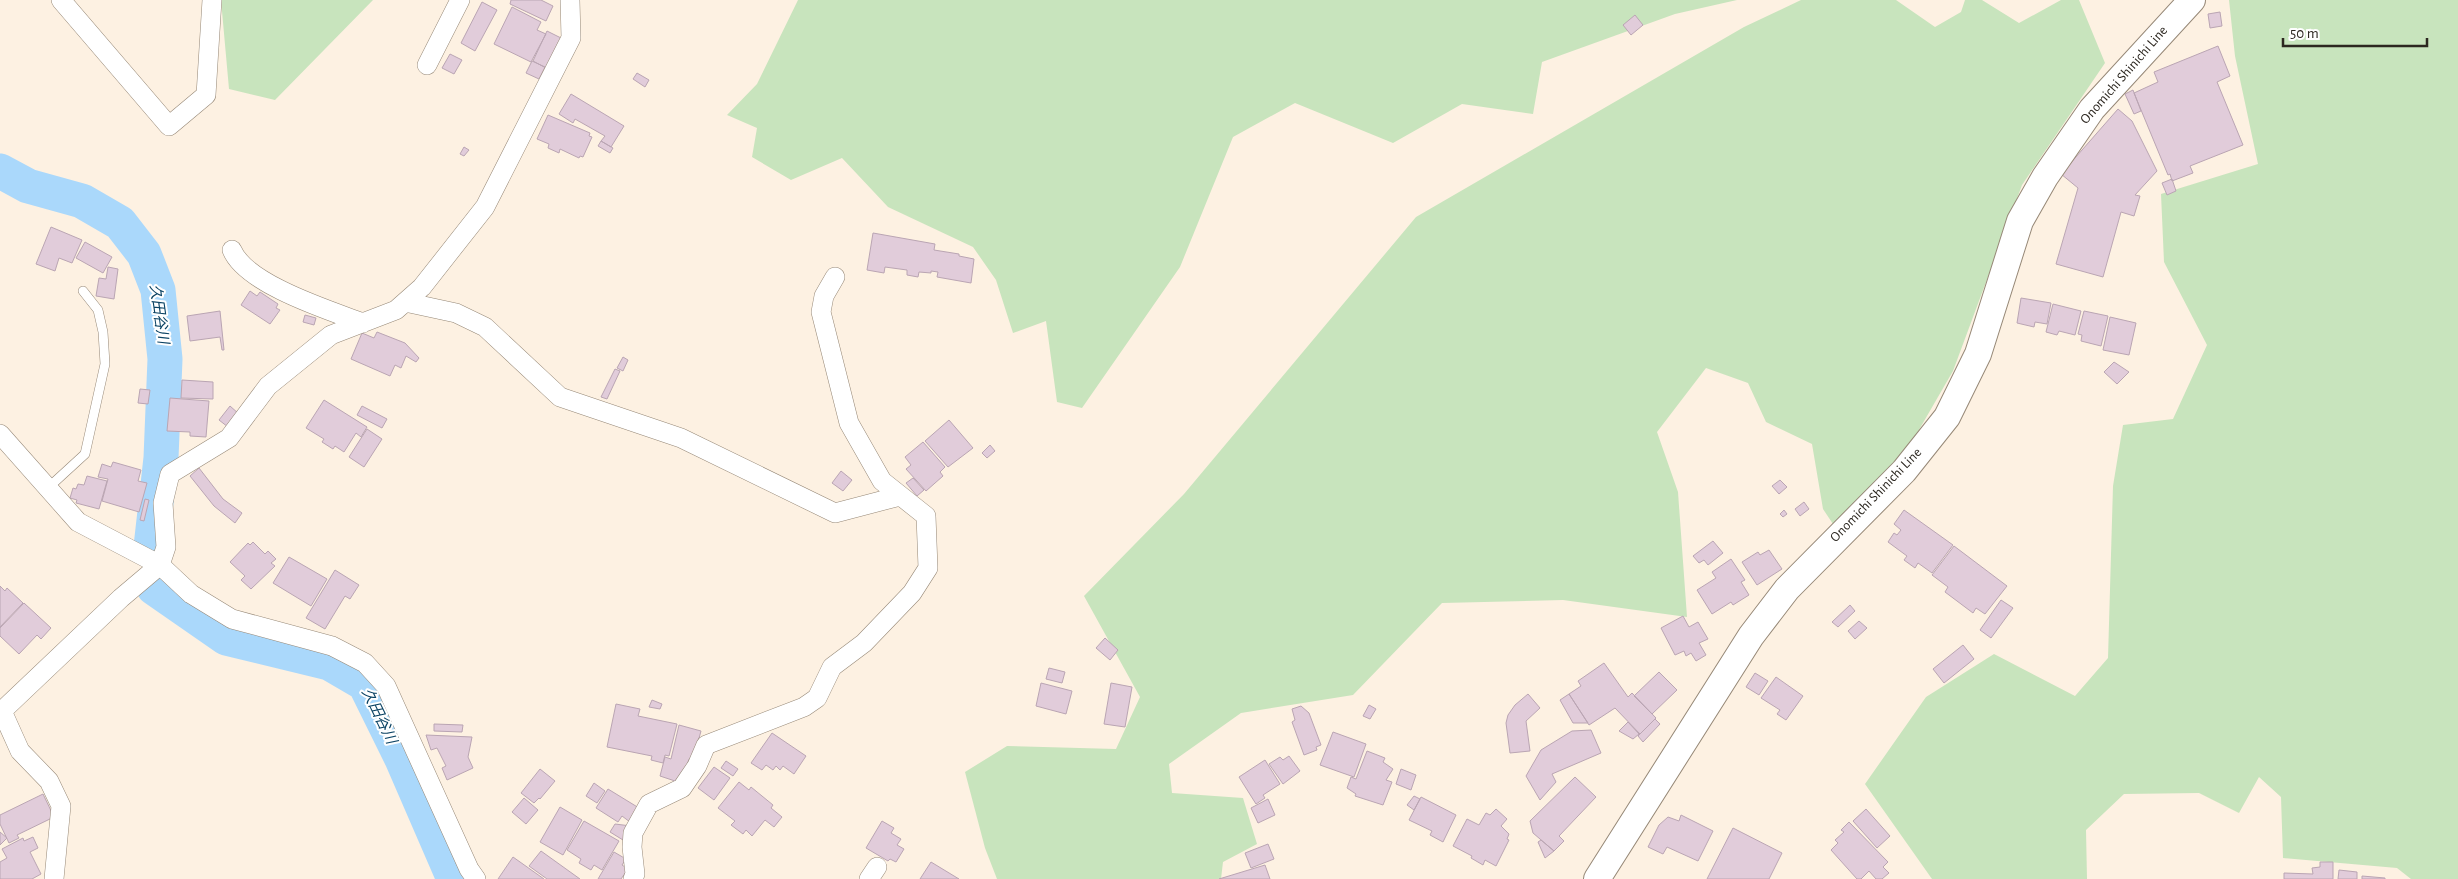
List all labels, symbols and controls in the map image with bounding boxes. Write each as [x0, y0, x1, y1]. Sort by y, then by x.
scale bar [2283, 15, 2427, 47]
street label: Onomichi Shinichi Line [2078, 23, 2170, 127]
text: 50 m [2290, 26, 2319, 41]
water label: 久田谷川 [147, 283, 172, 347]
street label: Onomichi Shinichi Line [1828, 445, 1924, 545]
water label: 久田谷川 [359, 685, 401, 748]

